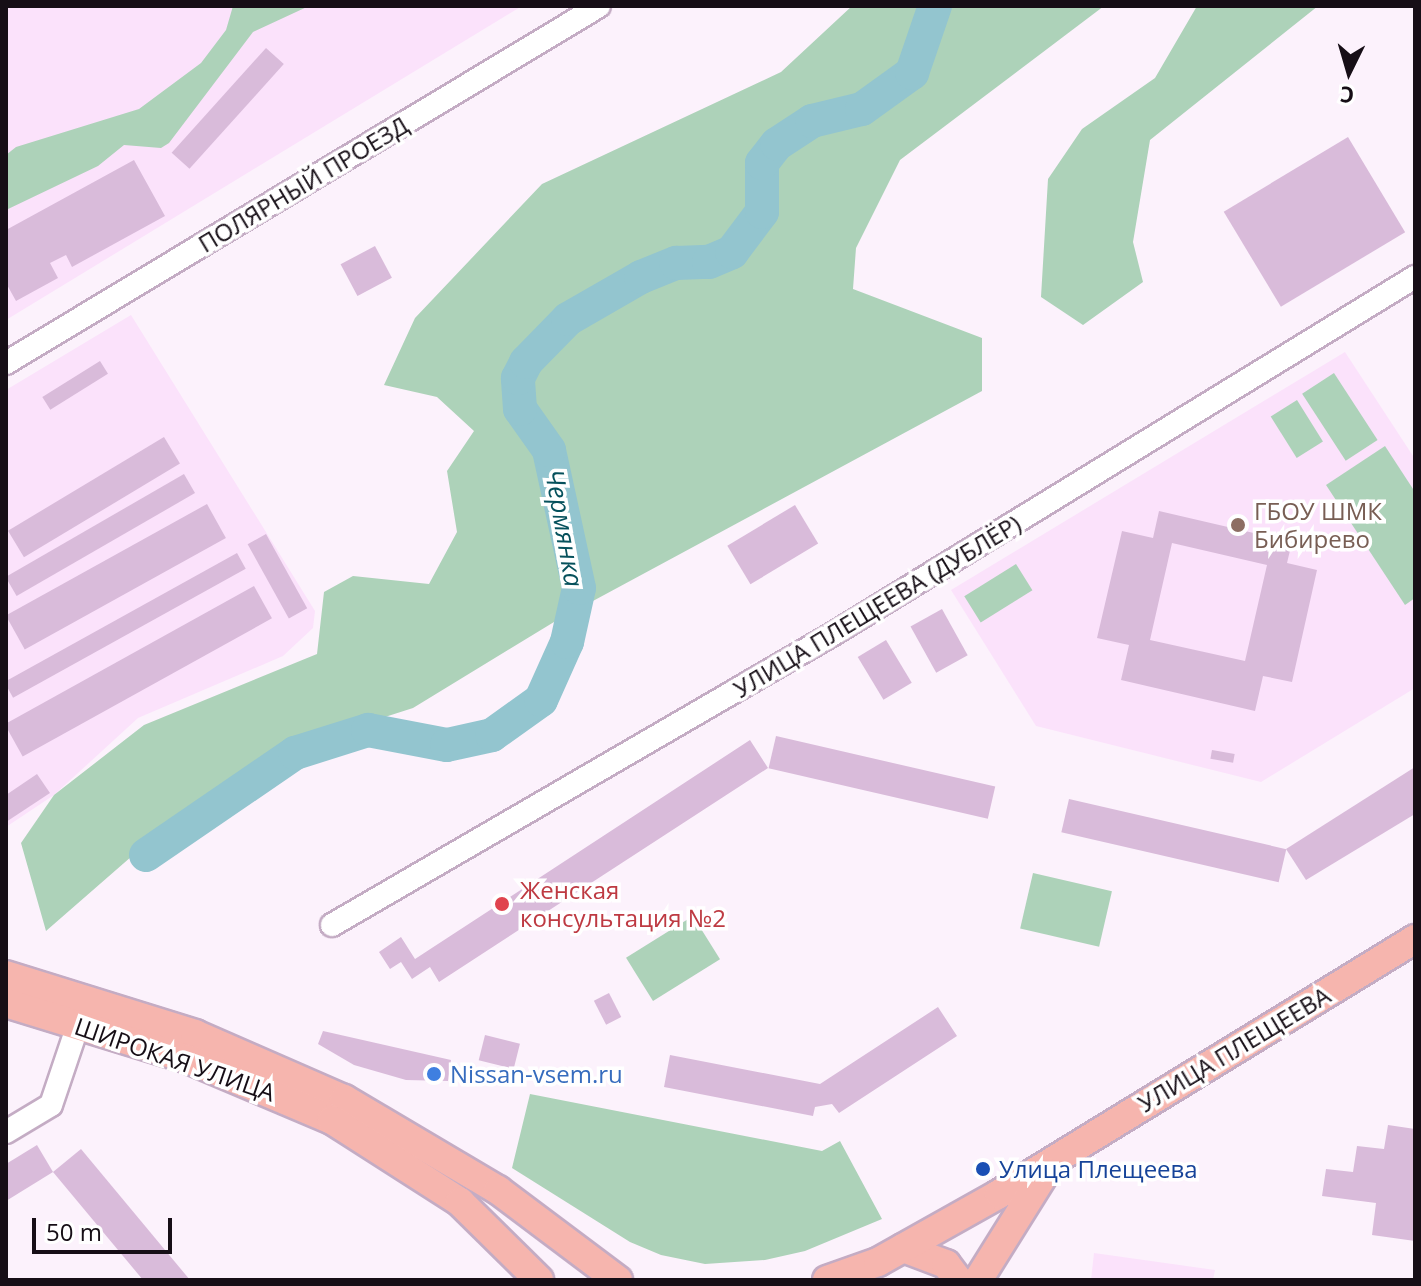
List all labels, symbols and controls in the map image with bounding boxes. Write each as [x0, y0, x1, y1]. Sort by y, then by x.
north arrow [1309, 32, 1389, 112]
text: С [1339, 80, 1355, 111]
street label: ПОЛЯРНЫЙ ПРОЕЗД [193, 110, 413, 258]
water label: Чермянка [538, 467, 590, 589]
place label: ГБОУ ШМК Бибирево [1254, 497, 1382, 553]
street label: УЛИЦА ПЛЕЩЕЕВА (ДУБЛЁР) [728, 509, 1026, 703]
marker: ГБОУ ШМК Бибирево [1229, 516, 1247, 534]
place label: Женская консультация №2 [520, 876, 726, 932]
marker: Женская консультация №2 [491, 893, 513, 915]
street label: УЛИЦА ПЛЕЩЕЕВА [1133, 980, 1335, 1118]
street label: ШИРОКАЯ УЛИЦА [71, 1011, 279, 1107]
place label: Nissan-vsem.ru [450, 1060, 623, 1088]
marker: Nissan-vsem.ru [425, 1065, 443, 1083]
place label: Улица Плещеева [999, 1155, 1198, 1183]
marker: Улица Плещеева [974, 1160, 992, 1178]
scale bar [36, 1202, 176, 1252]
text: 50 m [46, 1215, 102, 1248]

